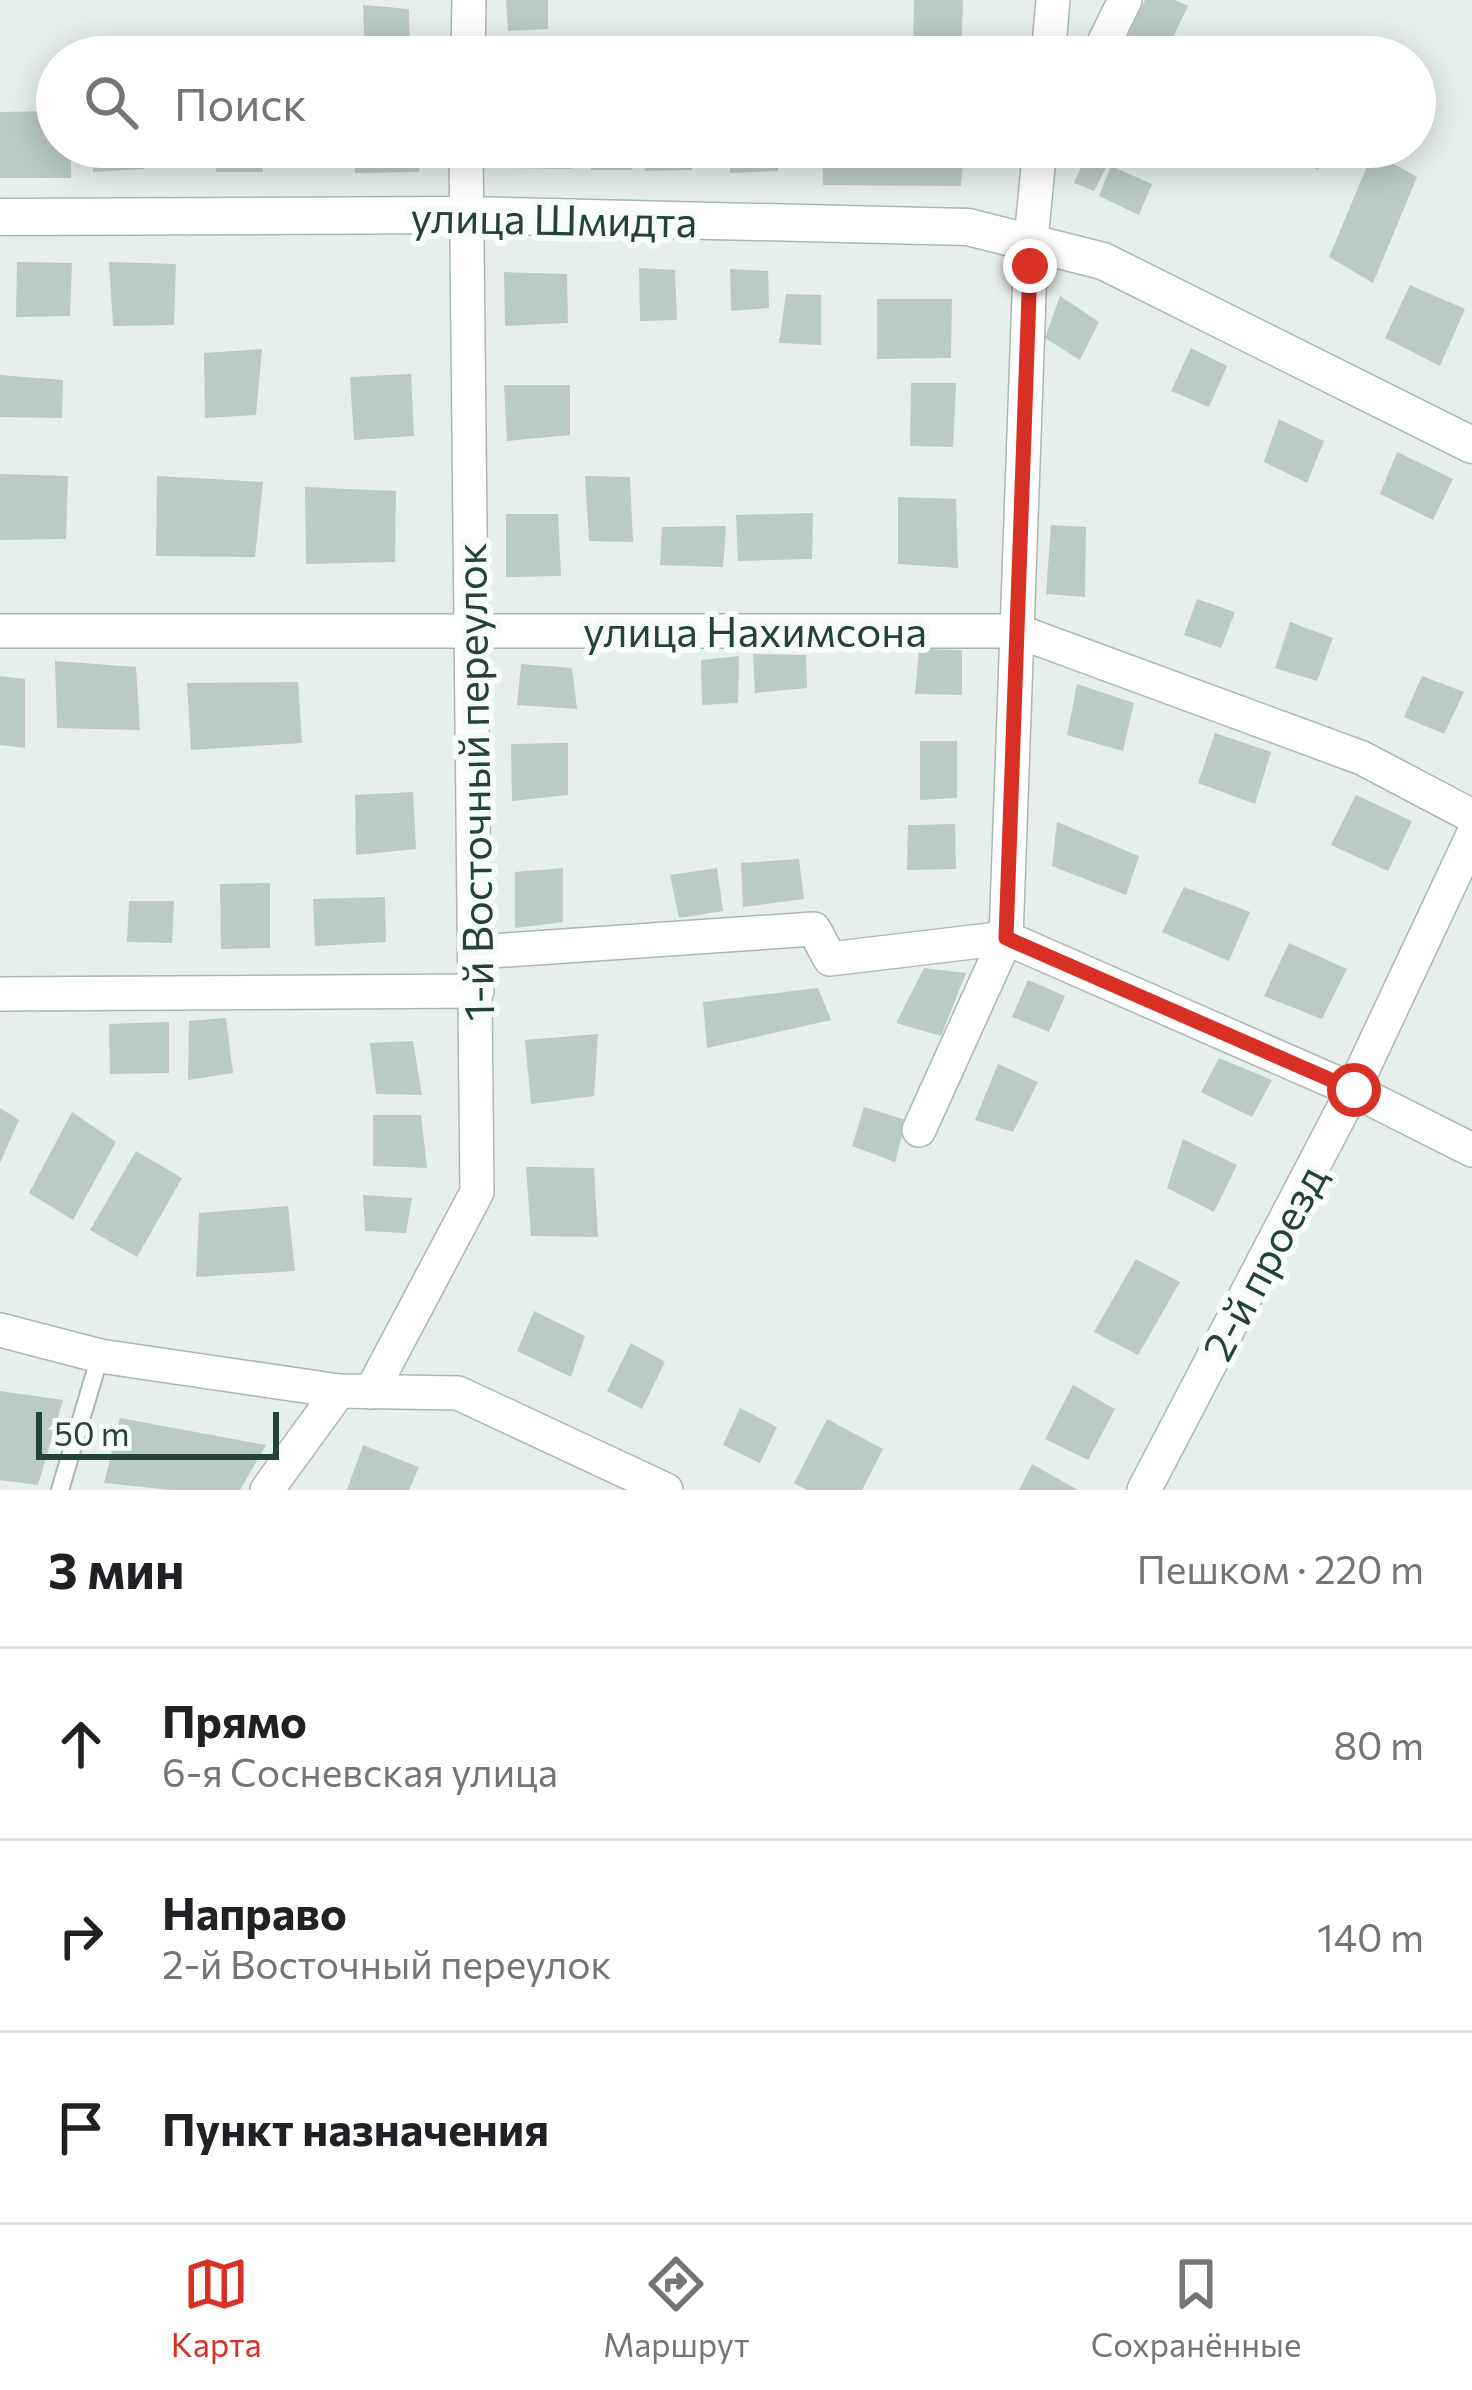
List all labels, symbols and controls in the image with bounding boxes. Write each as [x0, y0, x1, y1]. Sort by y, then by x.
search box [36, 36, 1436, 168]
icon: search [78, 69, 144, 135]
text: Поиск [174, 75, 307, 130]
street label: улица Шмидта [410, 190, 698, 246]
route end [1003, 239, 1057, 293]
street label: 1-й Восточный переулок [443, 542, 503, 1022]
street label: улица Нахимсона [583, 604, 927, 656]
route start [1327, 1063, 1381, 1117]
street label: 2-й проезд [1190, 1155, 1336, 1369]
scale bar [36, 1406, 279, 1459]
text: 50 m [54, 1412, 130, 1453]
text: 3 мин [48, 1537, 184, 1600]
text: Пешком · 220 m [1137, 1544, 1424, 1592]
text: Прямо [162, 1692, 307, 1747]
icon: ahead [48, 1711, 114, 1777]
text: 80 m [1333, 1720, 1424, 1768]
text: 6-я Сосневская улица [162, 1747, 558, 1795]
text: Направо [162, 1884, 347, 1939]
icon: right [48, 1903, 114, 1969]
text: 140 m [1317, 1912, 1424, 1960]
text: 2-й Восточный переулок [162, 1939, 611, 1987]
icon: arrive [48, 2095, 114, 2161]
text: Пункт назначения [162, 2100, 549, 2155]
tab: Карта [171, 2251, 262, 2364]
tab: Маршрут [603, 2251, 749, 2364]
tab: Сохранённые [1091, 2251, 1301, 2364]

